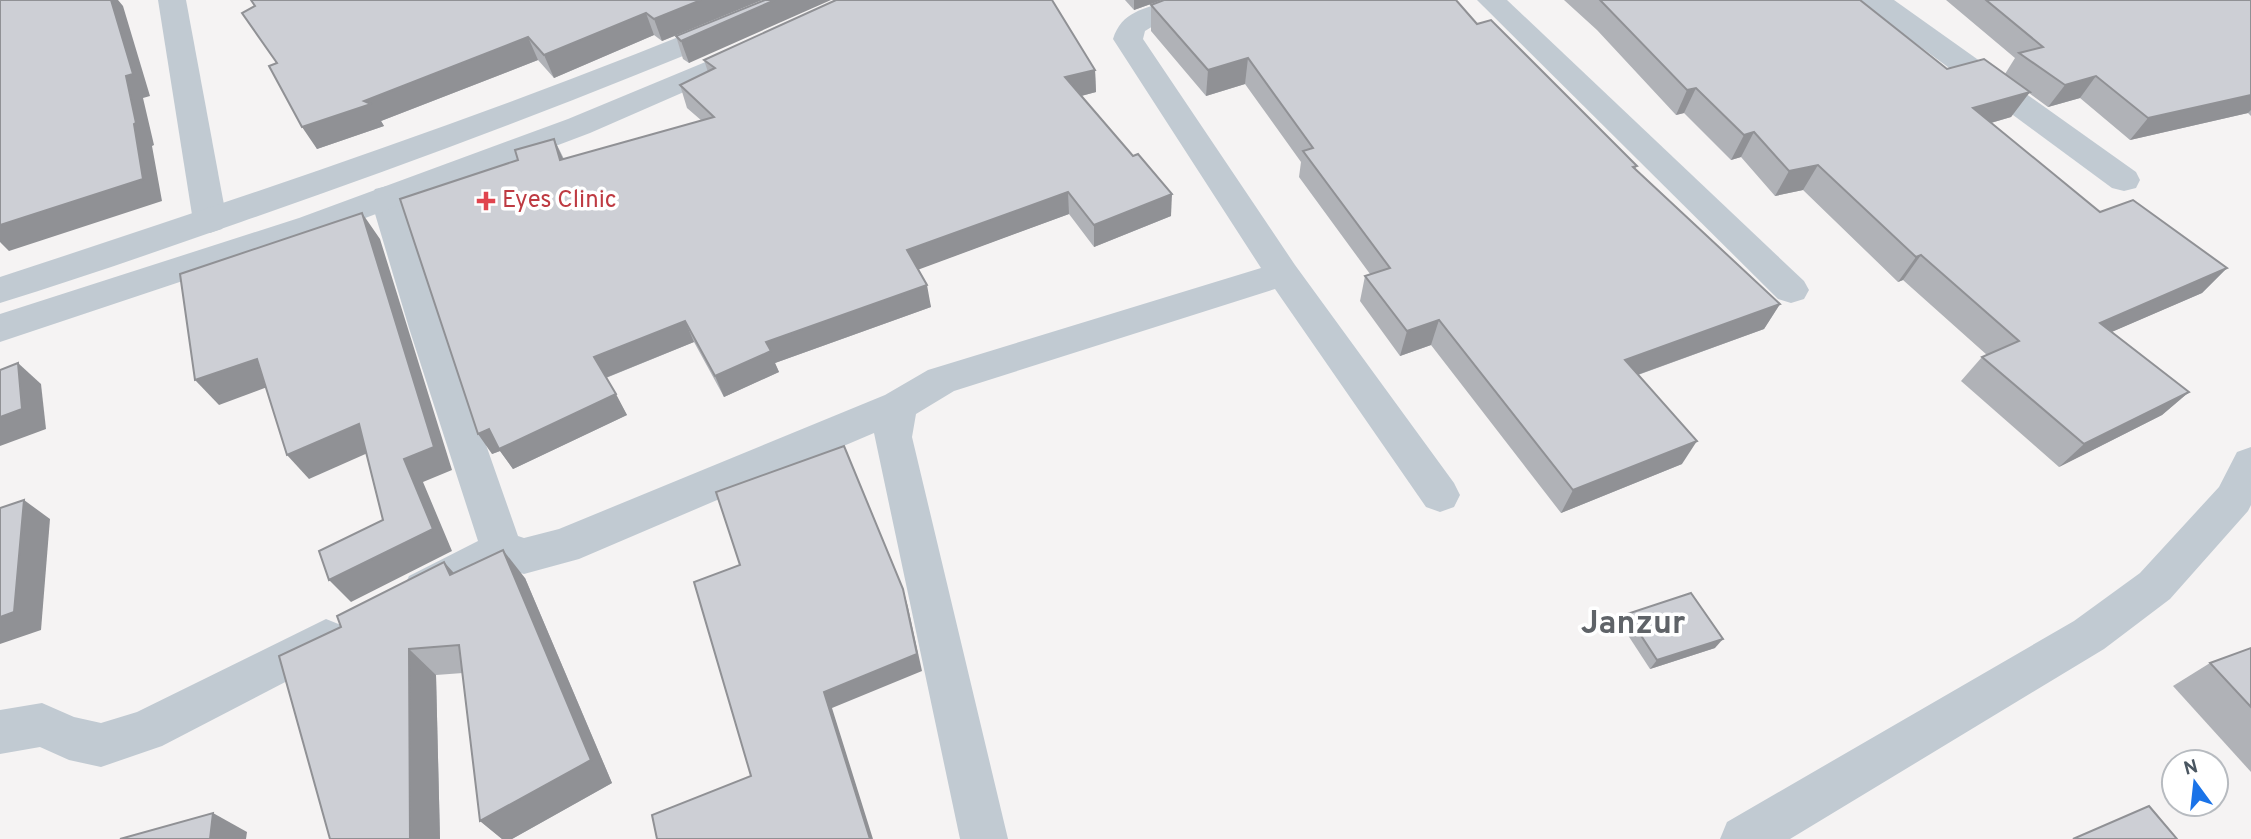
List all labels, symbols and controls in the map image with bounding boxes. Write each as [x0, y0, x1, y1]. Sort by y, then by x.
place label: Eyes Clinic [502, 186, 617, 216]
marker: Eyes Clinic [476, 191, 496, 211]
district label: Janzur [1581, 605, 1685, 645]
north arrow [2160, 748, 2230, 818]
text: N [2181, 755, 2201, 782]

